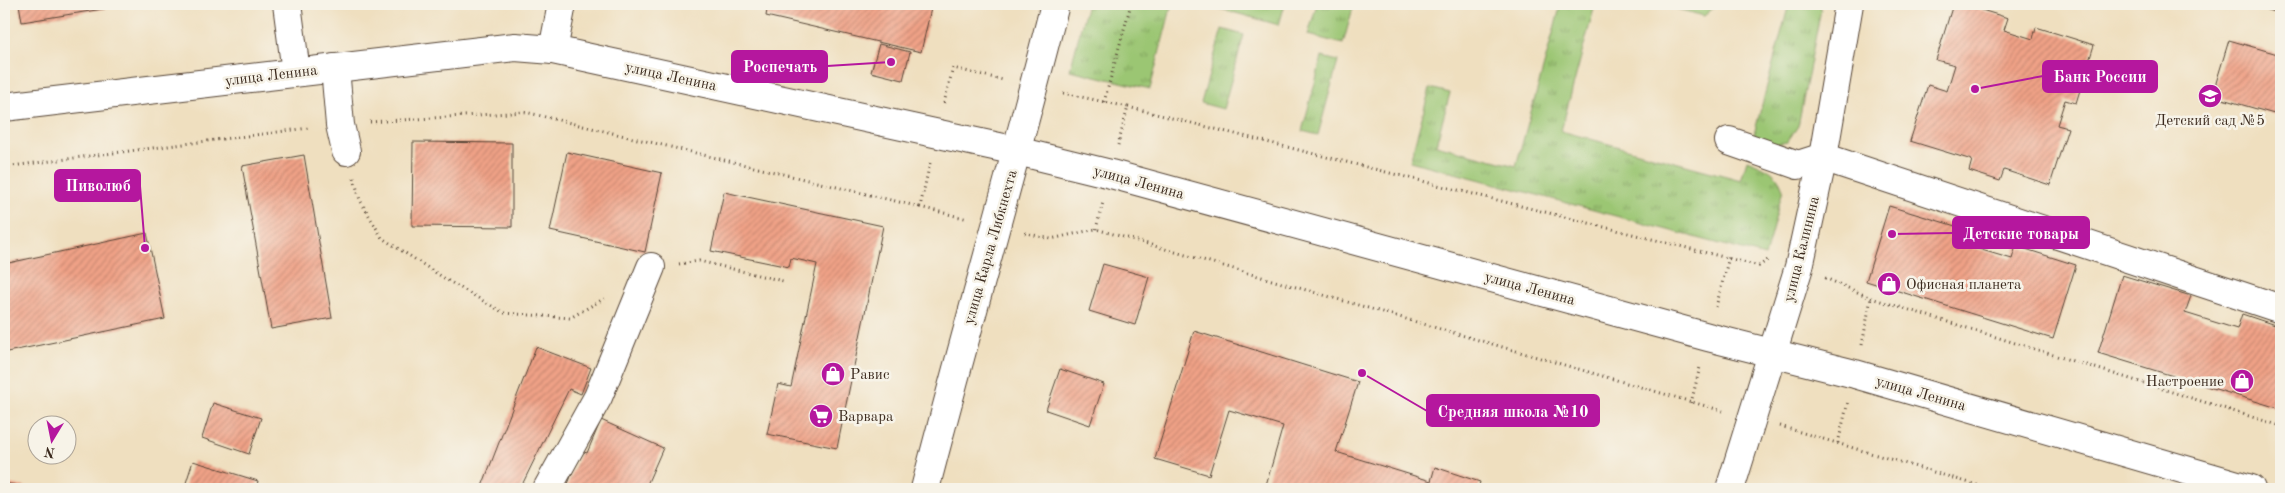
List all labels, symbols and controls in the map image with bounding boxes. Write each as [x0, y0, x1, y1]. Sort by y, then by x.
callout: Роспечать [732, 51, 827, 82]
street label: улица Ленина [624, 60, 718, 95]
text: Роспечать [743, 60, 818, 76]
callout: Банк России [2043, 61, 2157, 92]
street label: улица Ленина [224, 63, 319, 90]
text: Банк России [2053, 70, 2147, 86]
school or university icon: Детский сад №5 [2197, 83, 2223, 109]
place label: Детский сад №5 [2155, 114, 2265, 129]
street label: улица Ленина [1092, 164, 1186, 203]
street label: улица Карла Либкнехта [962, 168, 1021, 326]
callout: Пиволюб [55, 170, 140, 201]
text: Пиволюб [65, 179, 131, 195]
street label: улица Калинина [1782, 194, 1823, 304]
callout: Детские товары [1953, 217, 2089, 248]
text: Детские товары [1963, 227, 2079, 243]
street label: улица Ленина [1483, 270, 1577, 309]
shop icon: Офисная планета [1876, 271, 1902, 297]
place label: Офисная планета [1906, 278, 2022, 293]
shop icon: Равис [820, 361, 846, 387]
place label: Равис [850, 368, 890, 383]
shop icon: Настроение [2229, 368, 2255, 394]
street label: улица Ленина [1874, 374, 1968, 415]
place label: Настроение [2146, 375, 2224, 390]
callout: Средняя школа №10 [1427, 395, 1599, 426]
supermarket icon: Варвара [808, 403, 834, 429]
text: Средняя школа №10 [1437, 405, 1589, 421]
place label: Варвара [838, 410, 894, 425]
north arrow [28, 416, 78, 466]
text: N [43, 444, 56, 460]

